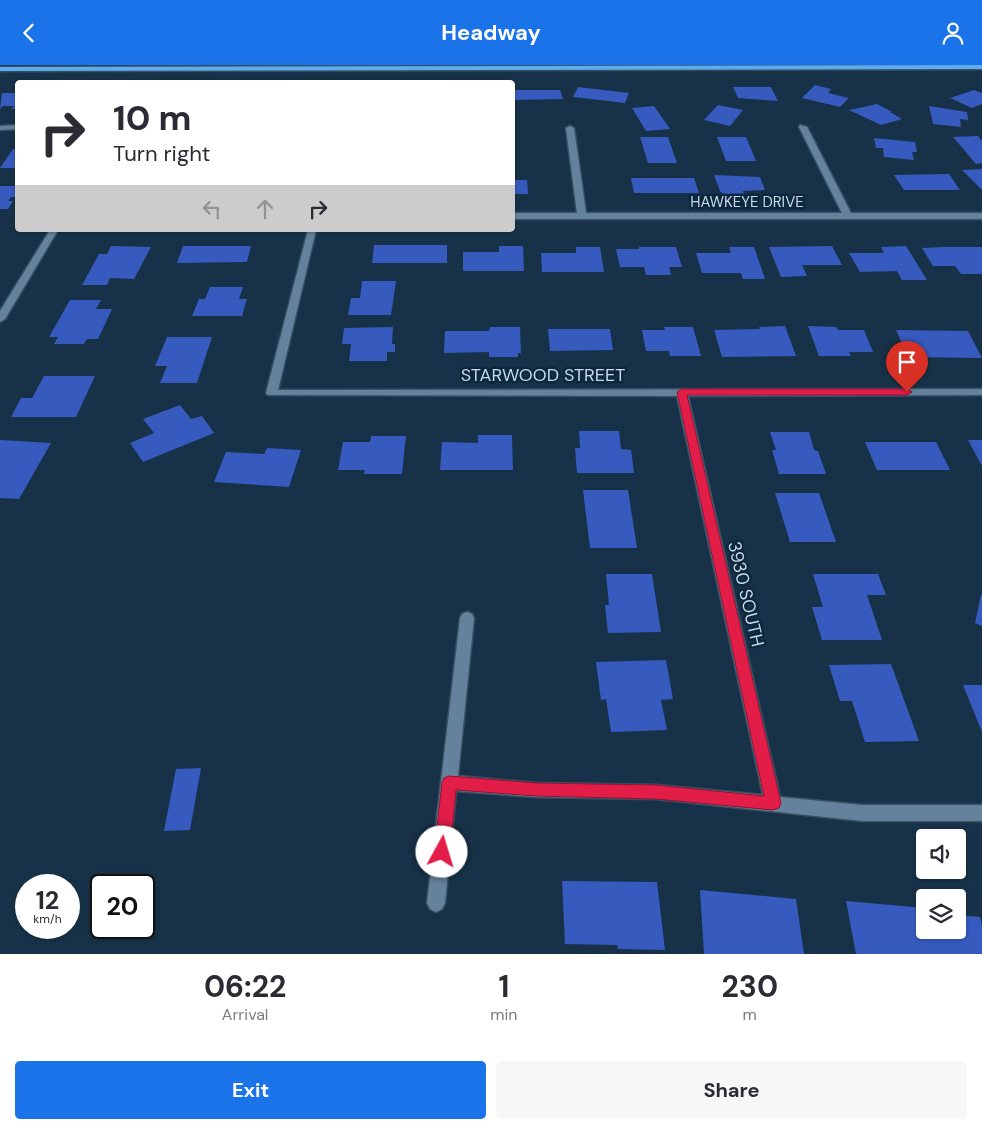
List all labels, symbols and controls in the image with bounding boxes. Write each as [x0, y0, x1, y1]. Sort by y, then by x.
text: Headway [441, 18, 541, 47]
icon: back [15, 19, 43, 47]
icon: person [939, 19, 967, 47]
text: 10 m [113, 95, 192, 141]
icon: right [30, 100, 95, 165]
text: Turn right [113, 139, 210, 168]
street label: HAWKEYE DRIVE [690, 192, 804, 212]
icon: left [198, 195, 226, 223]
icon: ahead [251, 195, 279, 223]
icon: right [304, 195, 332, 223]
pin [886, 341, 928, 392]
icon: arrive [893, 348, 921, 376]
street label: STARWOOD STREET [461, 363, 625, 387]
street label: 3930 SOUTH [722, 539, 770, 649]
position arrow [415, 825, 467, 877]
map controls [916, 829, 966, 939]
button: sound [916, 829, 966, 879]
speed limit sign: 20 [90, 874, 155, 939]
text: 12 [36, 884, 59, 917]
button: layers [916, 889, 966, 939]
text: km/h [33, 911, 62, 927]
text: 06:22 [204, 967, 286, 1006]
text: 1 [498, 967, 509, 1006]
text: 230 [721, 967, 778, 1006]
text: Arrival [222, 1004, 268, 1025]
text: min [490, 1004, 518, 1025]
text: m [743, 1004, 757, 1025]
button: Exit [15, 1061, 486, 1119]
button: Share [496, 1061, 967, 1119]

